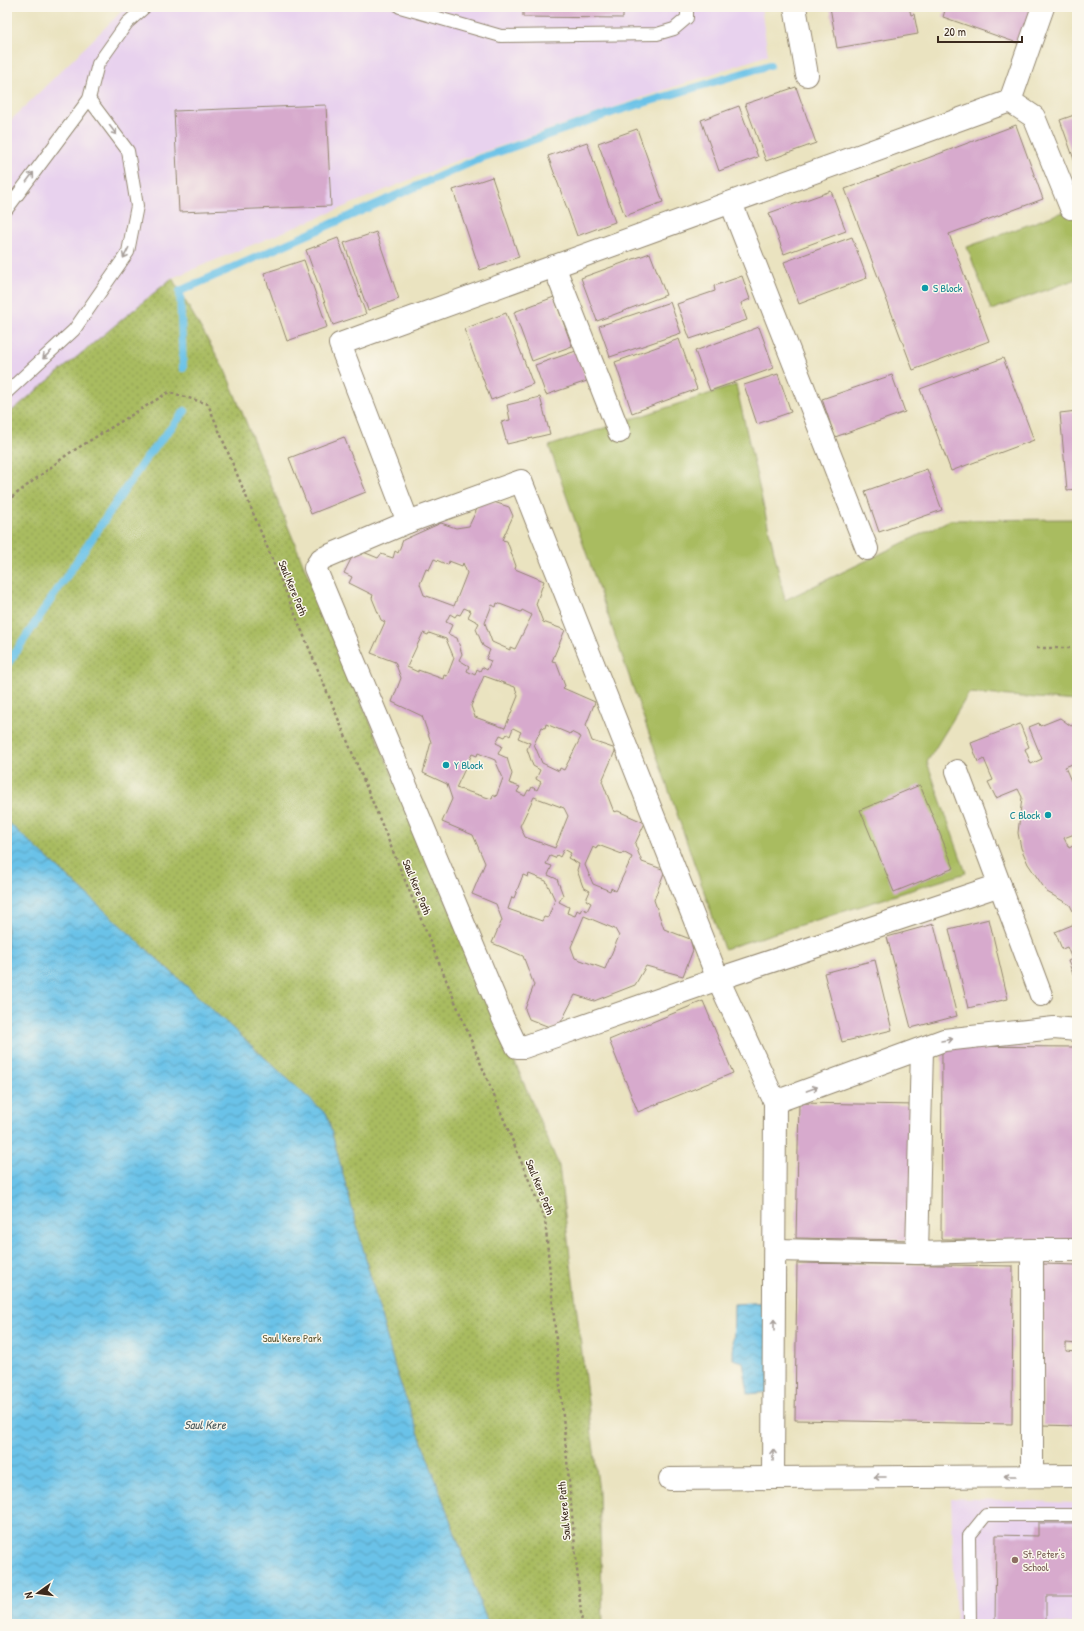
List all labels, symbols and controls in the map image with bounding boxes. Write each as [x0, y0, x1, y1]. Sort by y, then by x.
scale bar [938, 18, 1022, 44]
text: 20 m [944, 23, 966, 40]
one-way arrow [109, 125, 117, 136]
one-way arrow [26, 172, 35, 183]
one-way arrow [122, 247, 129, 259]
place label: S Block [933, 281, 963, 295]
marker: S Block [920, 283, 930, 293]
one-way arrow [42, 350, 52, 359]
street label: Saul Kere Path [276, 558, 311, 618]
place label: Y Block [454, 758, 484, 772]
marker: Y Block [441, 760, 451, 770]
place label: C Block [1010, 808, 1040, 822]
marker: C Block [1043, 810, 1053, 820]
street label: Saul Kere Path [400, 857, 435, 917]
one-way arrow [941, 1036, 954, 1044]
one-way arrow [805, 1084, 817, 1092]
street label: Saul Kere Path [523, 1157, 558, 1217]
one-way arrow [770, 1319, 778, 1332]
park label: Saul Kere Park [263, 1331, 322, 1345]
water label: Saul Kere [184, 1416, 227, 1433]
one-way arrow [769, 1449, 777, 1462]
one-way arrow [1004, 1472, 1017, 1480]
one-way arrow [874, 1473, 887, 1481]
street label: Saul Kere Path [554, 1481, 574, 1541]
place label: St. Peter's School [1023, 1547, 1065, 1574]
marker: St. Peter's School [1010, 1555, 1020, 1565]
north arrow [18, 1573, 58, 1613]
text: N [21, 1591, 36, 1600]

